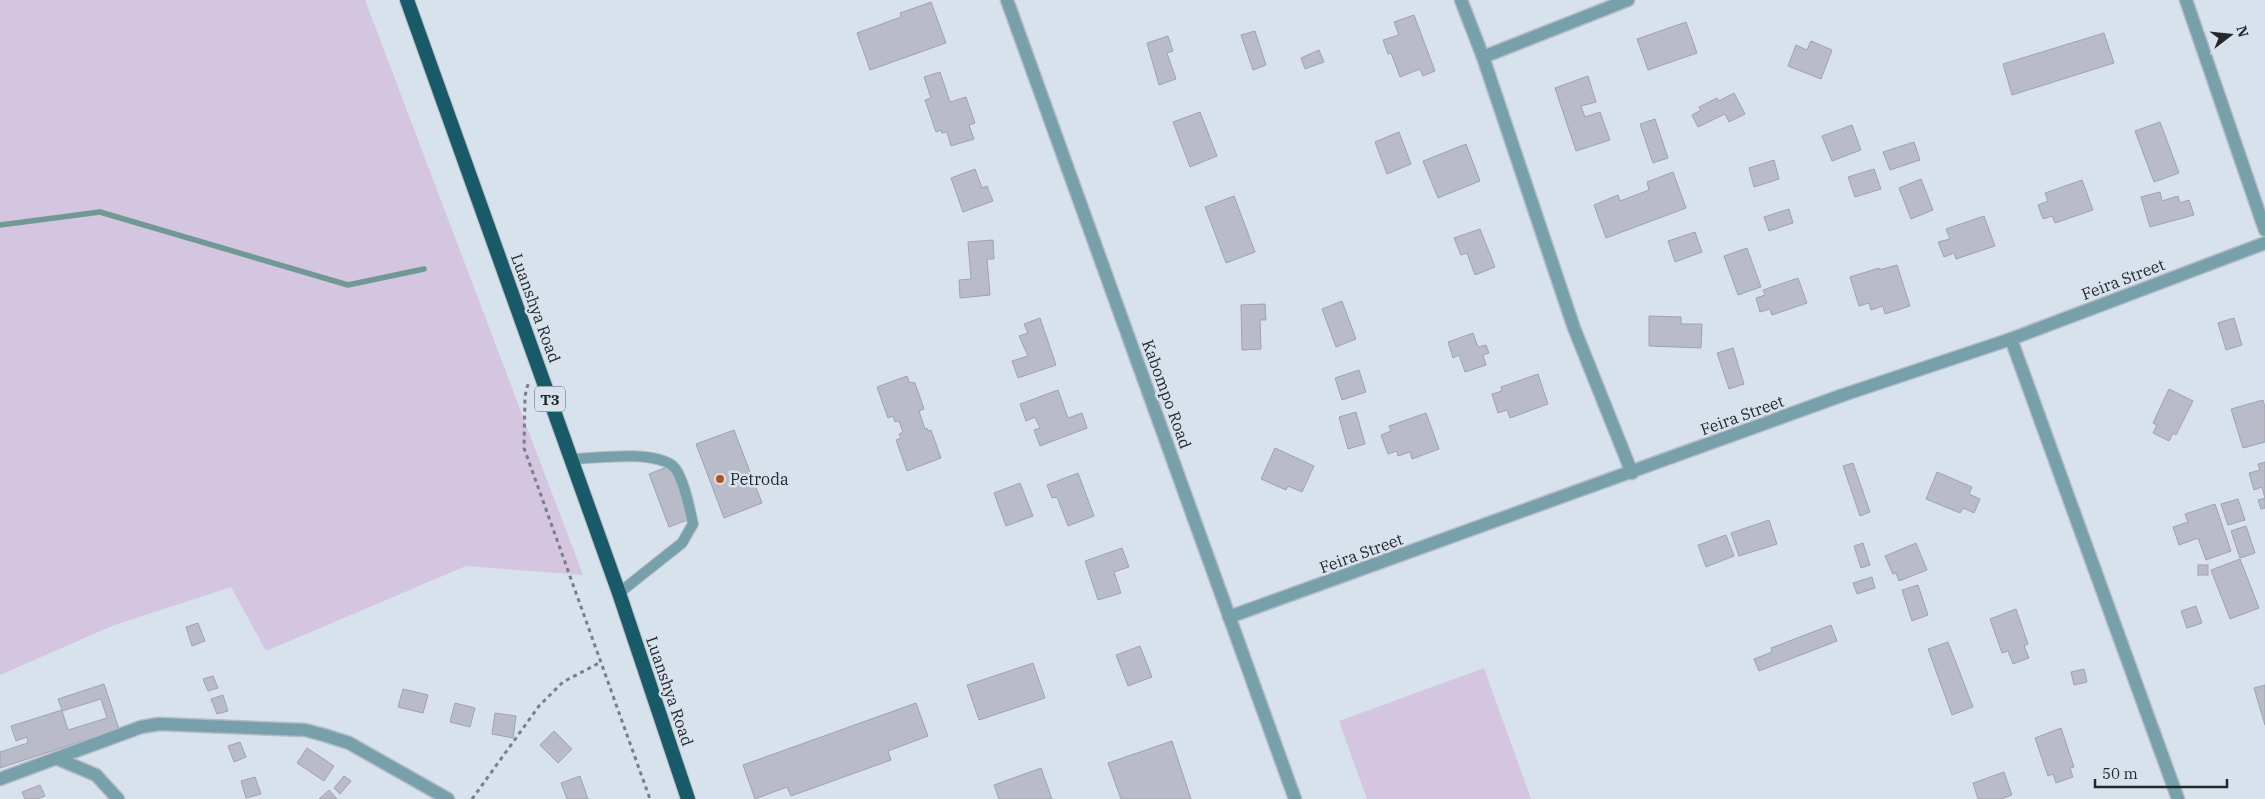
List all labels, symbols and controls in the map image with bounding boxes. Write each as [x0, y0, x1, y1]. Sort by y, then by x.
north arrow [2205, 10, 2255, 60]
text: N [2232, 24, 2253, 39]
street label: Luanshya Road [507, 251, 565, 366]
street label: Feira Street [2079, 254, 2168, 304]
street label: Kabompo Road [1138, 337, 1196, 451]
road number: T3 [535, 386, 565, 412]
street label: Feira Street [1697, 391, 1787, 439]
place label: Petroda [730, 469, 789, 489]
marker: Petroda [714, 473, 726, 485]
street label: Feira Street [1316, 529, 1406, 577]
street label: Luanshya Road [642, 633, 698, 749]
scale bar [2095, 756, 2228, 788]
text: 50 m [2102, 764, 2138, 783]

